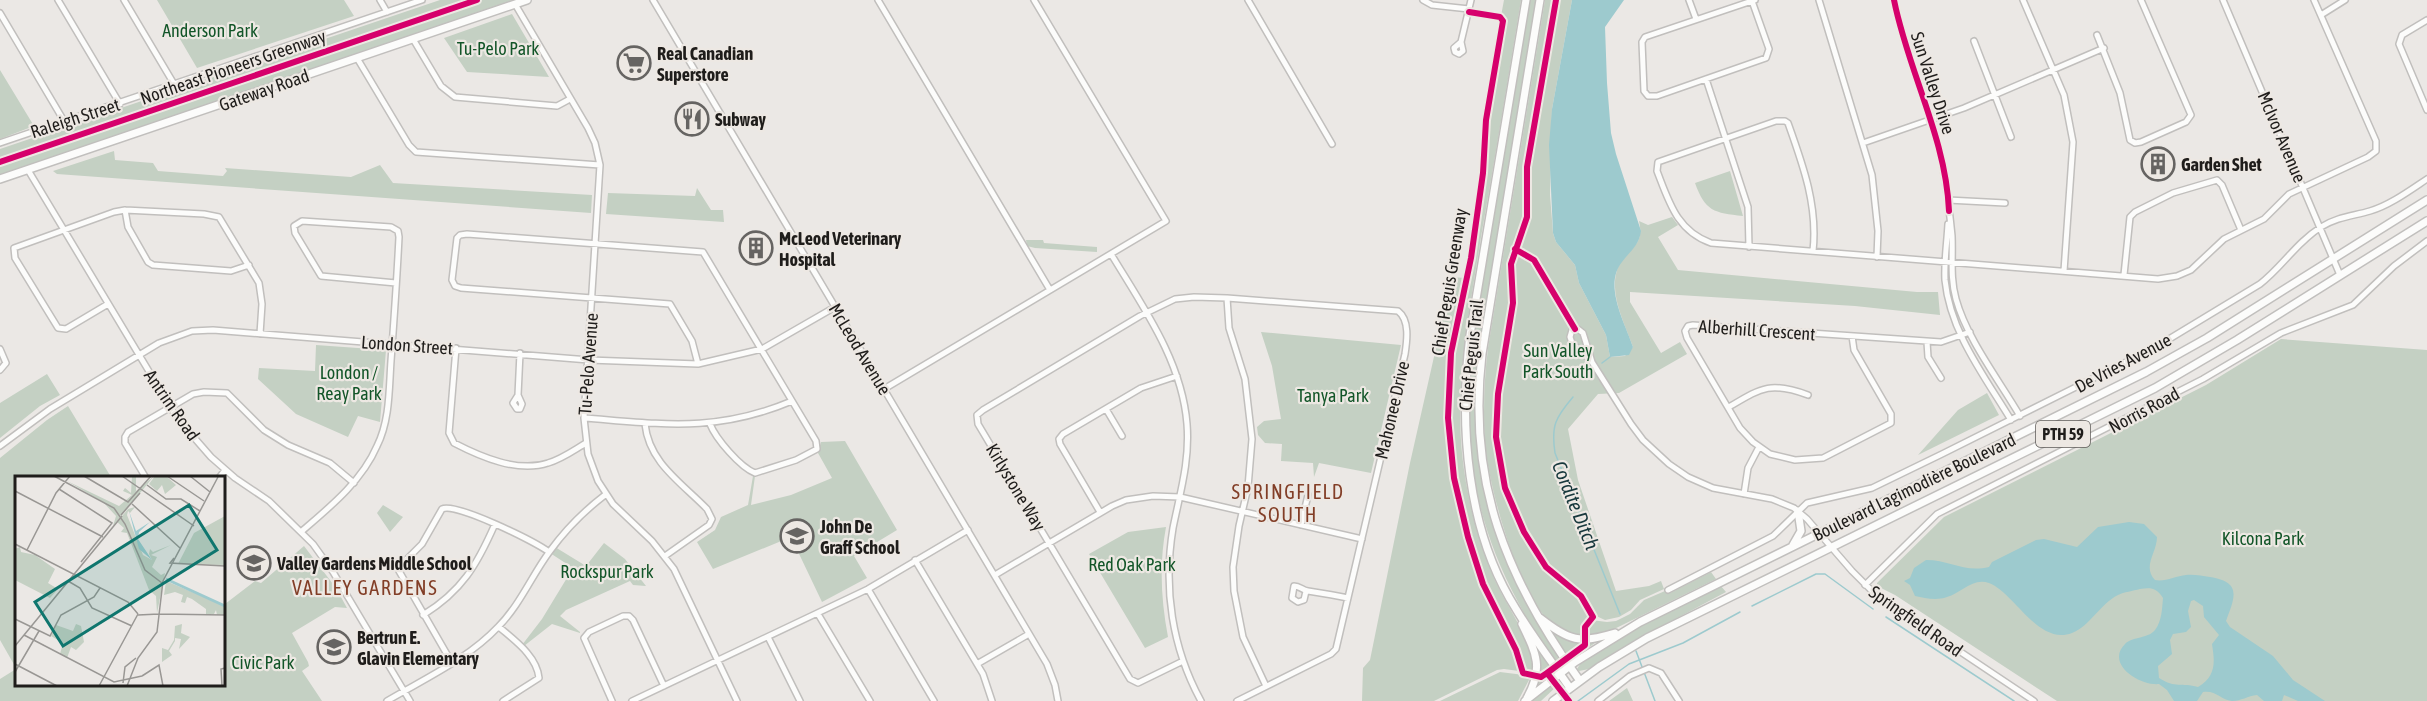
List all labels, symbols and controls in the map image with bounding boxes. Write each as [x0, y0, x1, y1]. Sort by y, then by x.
park label: Anderson Park [162, 20, 258, 41]
street label: Northeast Pioneers Greenway [137, 25, 329, 109]
street label: Sun Valley Drive [1907, 29, 1959, 137]
park label: Tu-Pelo Park [457, 38, 539, 59]
place label: Real Canadian Superstore [657, 43, 753, 85]
supermarket icon: Real Canadian Superstore [616, 45, 652, 81]
street label: Gateway Road [216, 65, 312, 115]
street label: McIvor Avenue [2253, 88, 2311, 186]
street label: Raleigh Street [28, 94, 122, 142]
restaurant icon: Subway [674, 101, 710, 137]
place label: Subway [715, 109, 767, 130]
building icon: Garden Shet [2140, 146, 2176, 182]
place label: Garden Shet [2181, 154, 2263, 175]
street label: Chief Peguis Greenway [1427, 207, 1471, 357]
place label: McLeod Veterinary Hospital [779, 228, 902, 270]
building icon: McLeod Veterinary Hospital [738, 230, 774, 266]
street label: Chief Peguis Trail [1455, 298, 1487, 412]
street label: McLeod Avenue [824, 299, 896, 399]
street label: Tu-Pelo Avenue [574, 312, 602, 416]
street label: Alberhill Crescent [1698, 315, 1816, 345]
street label: De Vries Avenue [2071, 329, 2175, 397]
street label: London Street [360, 331, 454, 359]
park label: Sun Valley Park South [1522, 340, 1594, 382]
street label: Mahonee Drive [1371, 359, 1413, 461]
park label: London / Reay Park [316, 362, 382, 404]
street label: Antrim Road [140, 365, 204, 445]
street label: Norris Road [2105, 383, 2183, 437]
park label: Tanya Park [1297, 385, 1369, 406]
road number: PTH 59 [2036, 421, 2090, 447]
street label: Boulevard Lagimodière Boulevard [1809, 429, 2019, 545]
street label: Kirlystone Way [982, 440, 1050, 534]
water label: Cordite Ditch [1548, 457, 1604, 553]
inset map [15, 476, 225, 686]
district label: SPRINGFIELD SOUTH [1232, 480, 1344, 526]
place label: John De Graff School [819, 516, 900, 558]
school or university icon: John De Graff School [779, 518, 815, 554]
park label: Kilcona Park [2222, 528, 2304, 549]
school or university icon: Valley Gardens Middle School [236, 545, 272, 581]
place label: Valley Gardens Middle School [276, 553, 472, 574]
park label: Red Oak Park [1088, 554, 1176, 575]
park label: Rockspur Park [560, 561, 654, 582]
district label: VALLEY GARDENS [292, 576, 438, 599]
street label: Springfield Road [1865, 581, 1967, 661]
place label: Bertrun E. Glavin Elementary [357, 627, 480, 669]
school or university icon: Bertrun E. Glavin Elementary [316, 629, 352, 665]
park label: Civic Park [232, 652, 295, 673]

